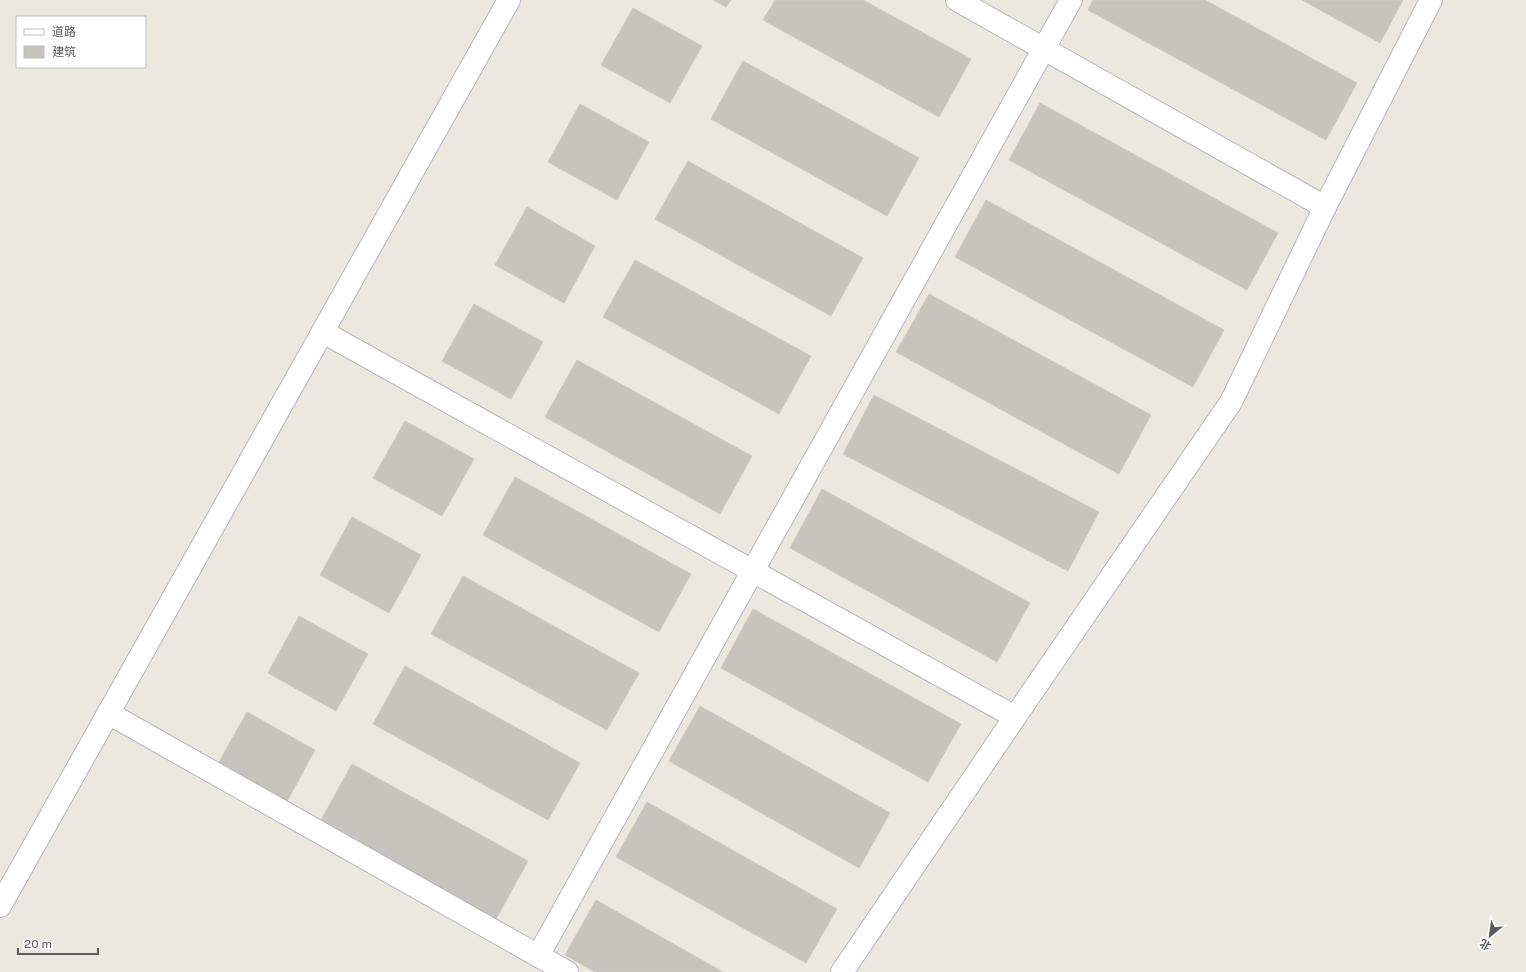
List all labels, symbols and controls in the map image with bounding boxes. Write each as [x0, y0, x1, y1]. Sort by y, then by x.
legend [16, 16, 146, 68]
text: 道路 [52, 25, 76, 39]
text: 建筑 [52, 45, 76, 59]
north arrow [1470, 916, 1510, 956]
scale bar [18, 930, 98, 956]
text: 20 m [24, 937, 52, 951]
text: 北 [1477, 937, 1493, 953]

